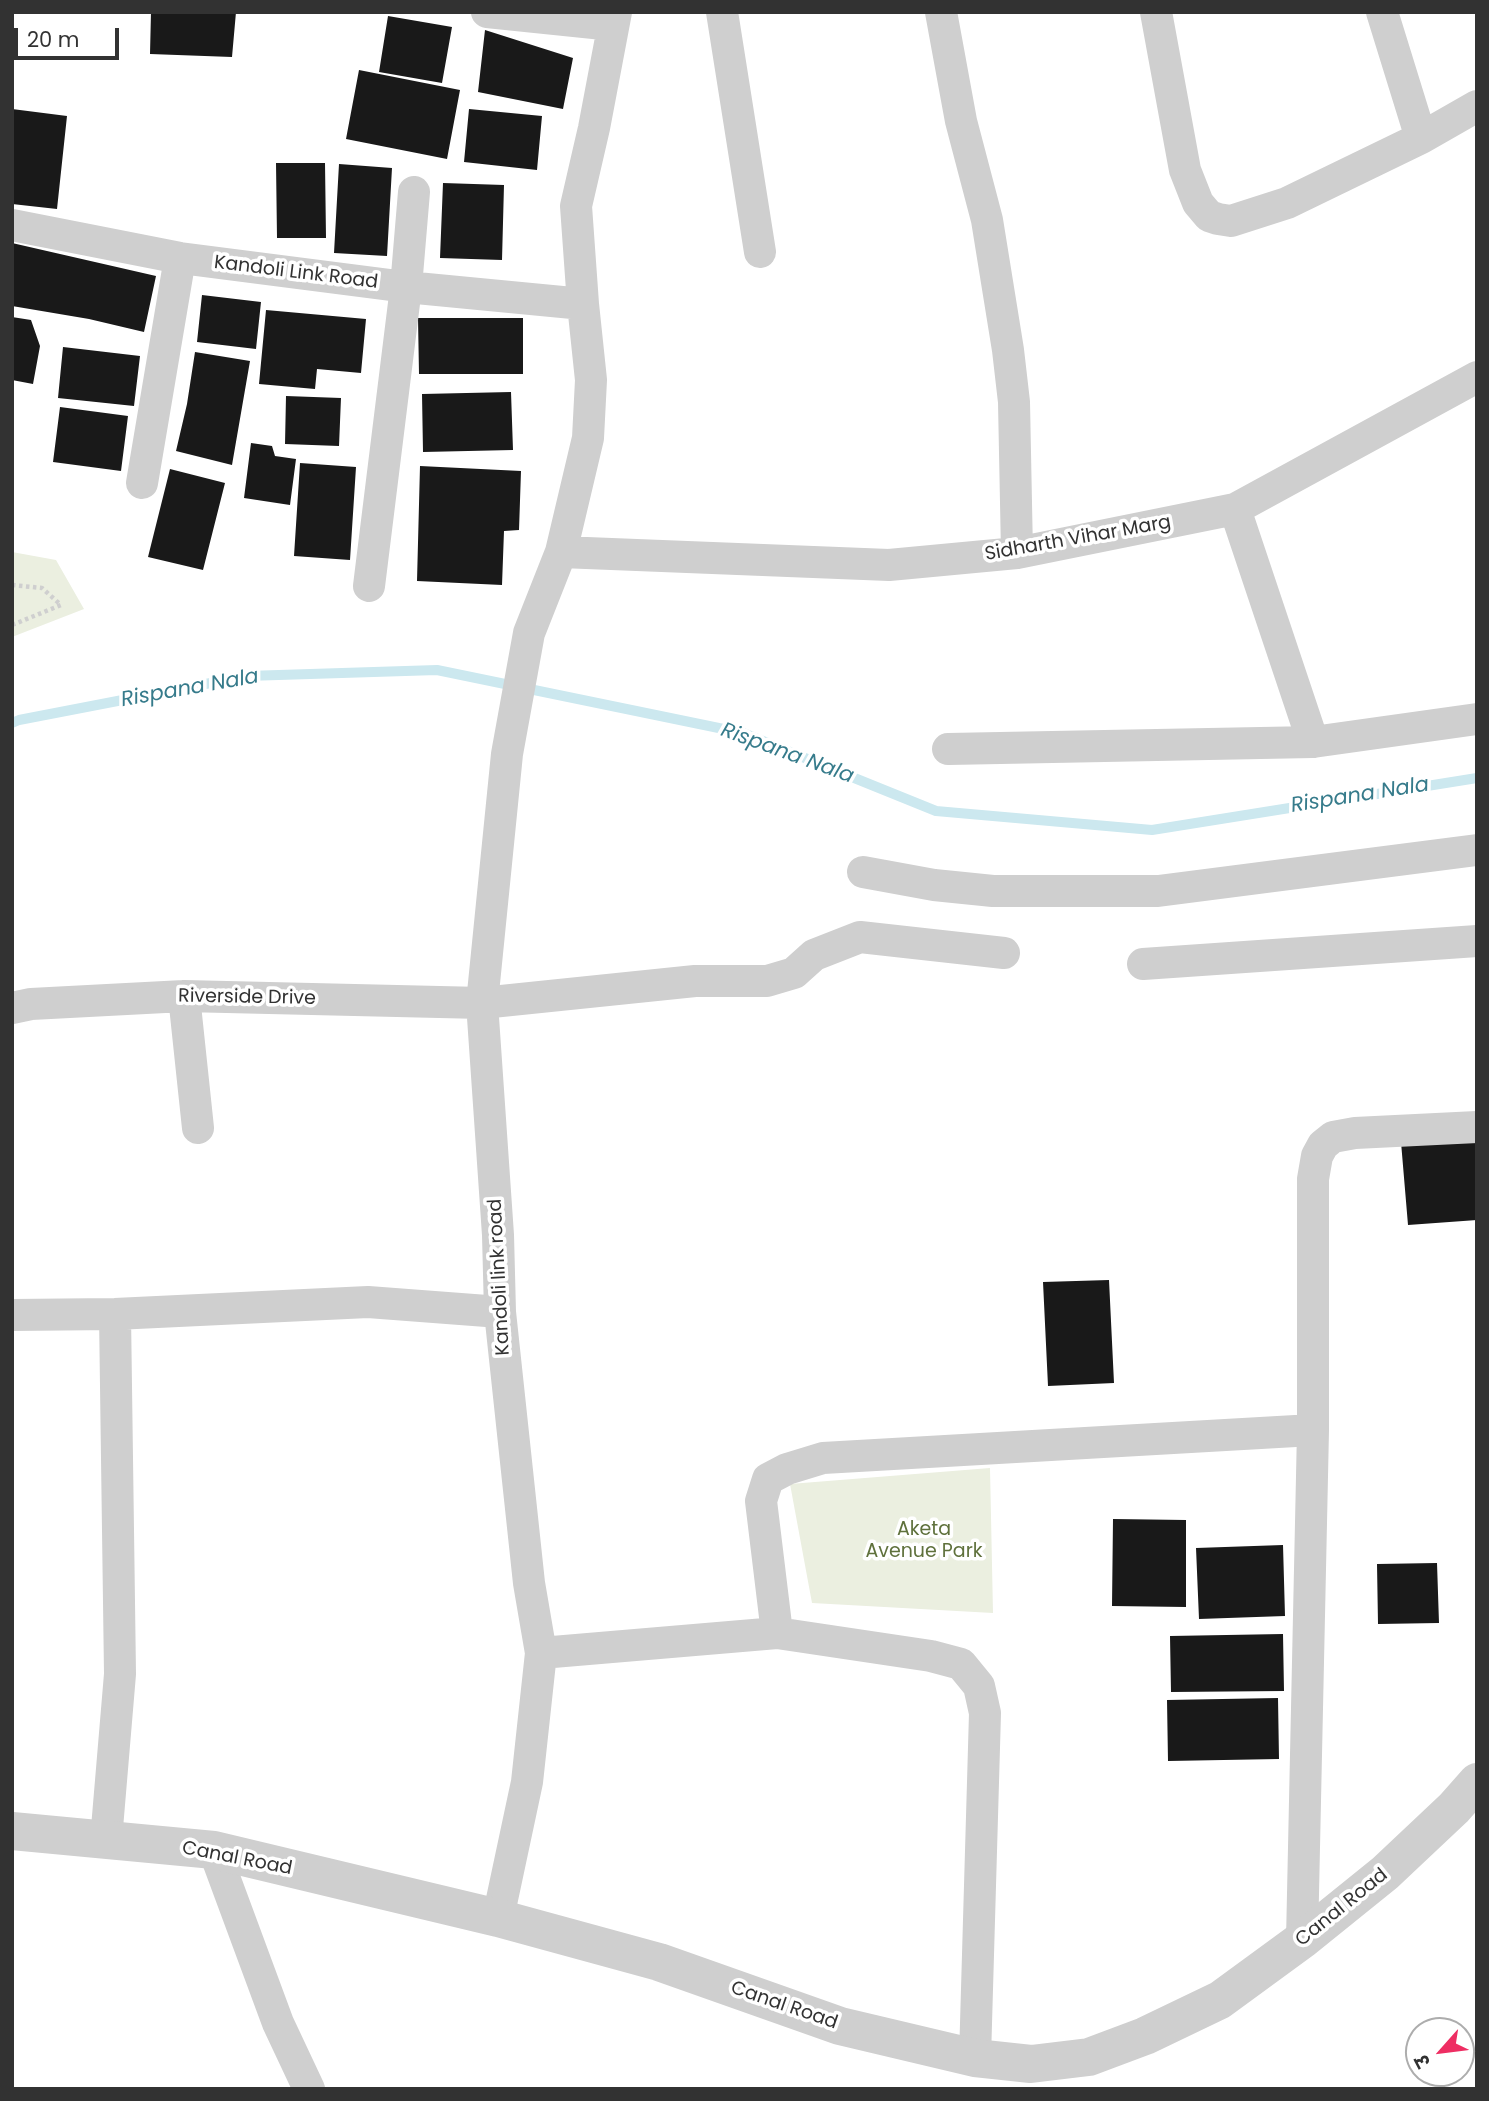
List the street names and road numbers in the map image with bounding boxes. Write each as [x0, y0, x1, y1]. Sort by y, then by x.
street label: Kandoli Link Road [213, 252, 379, 294]
street label: Sidharth Vihar Marg [983, 511, 1173, 567]
street label: Riverside Drive [178, 985, 316, 1011]
street label: Kandoli link road [485, 1198, 515, 1356]
street label: Canal Road [180, 1837, 294, 1881]
street label: Canal Road [1291, 1864, 1393, 1952]
street label: Canal Road [727, 1977, 841, 2035]

